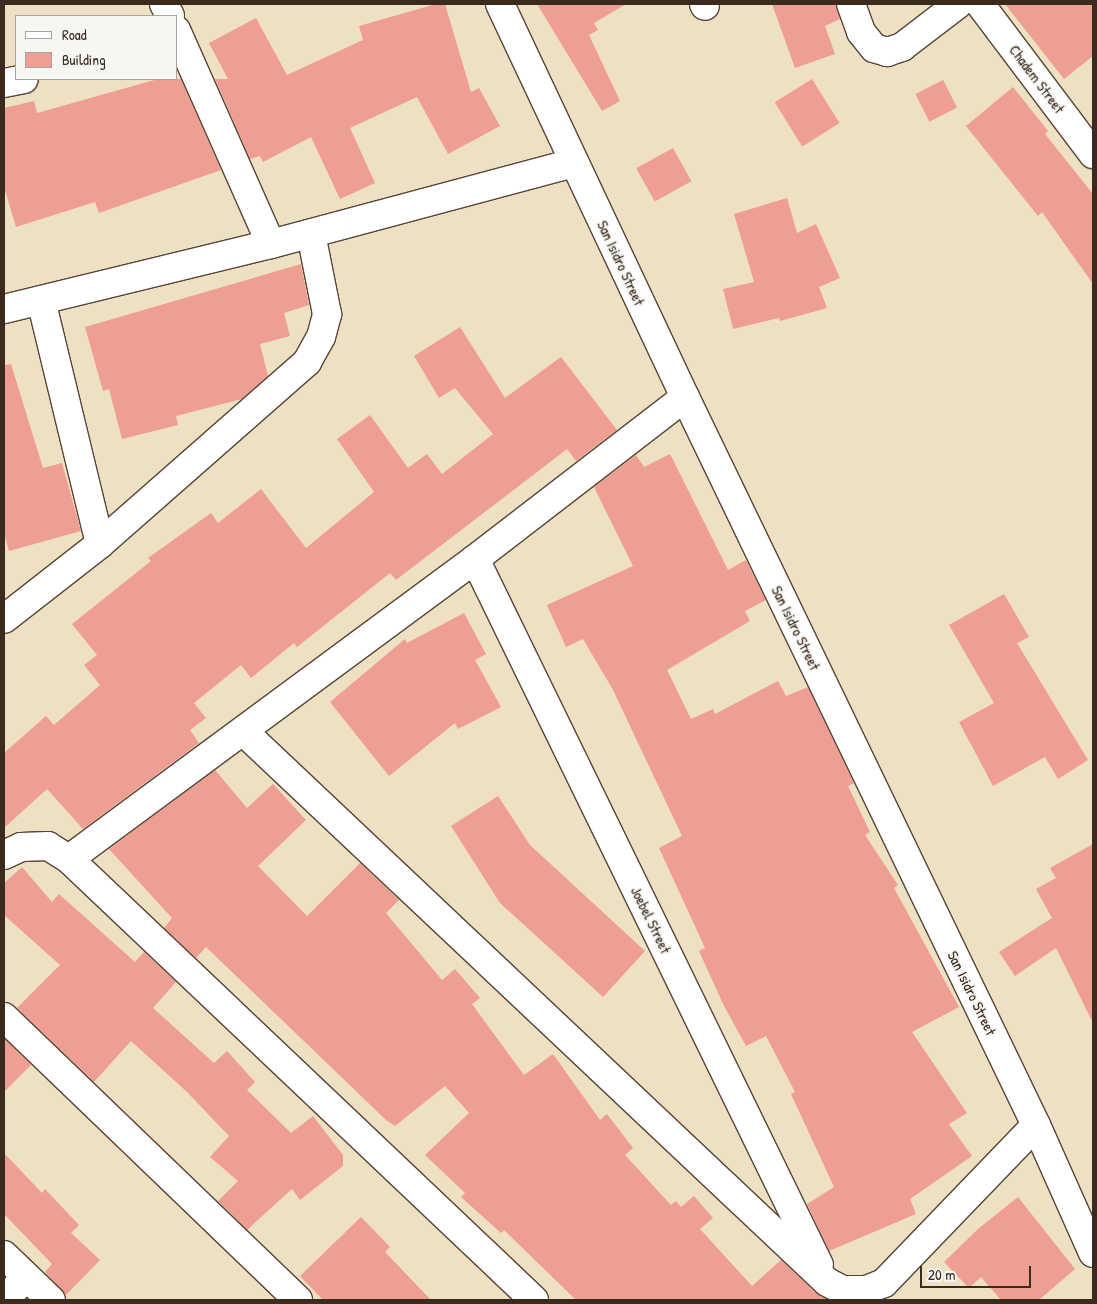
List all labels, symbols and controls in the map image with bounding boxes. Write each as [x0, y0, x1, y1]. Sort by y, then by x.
legend [15, 15, 178, 80]
text: Road [62, 24, 87, 45]
street label: Chadem Street [1006, 41, 1068, 117]
text: Building [62, 49, 106, 70]
street label: San Isidro Street [593, 218, 649, 308]
street label: San Isidro Street [768, 583, 824, 673]
street label: Joebel Street [627, 884, 675, 956]
street label: San Isidro Street [944, 948, 1000, 1038]
scale bar [922, 1256, 1033, 1288]
text: 20 m [928, 1264, 955, 1285]

